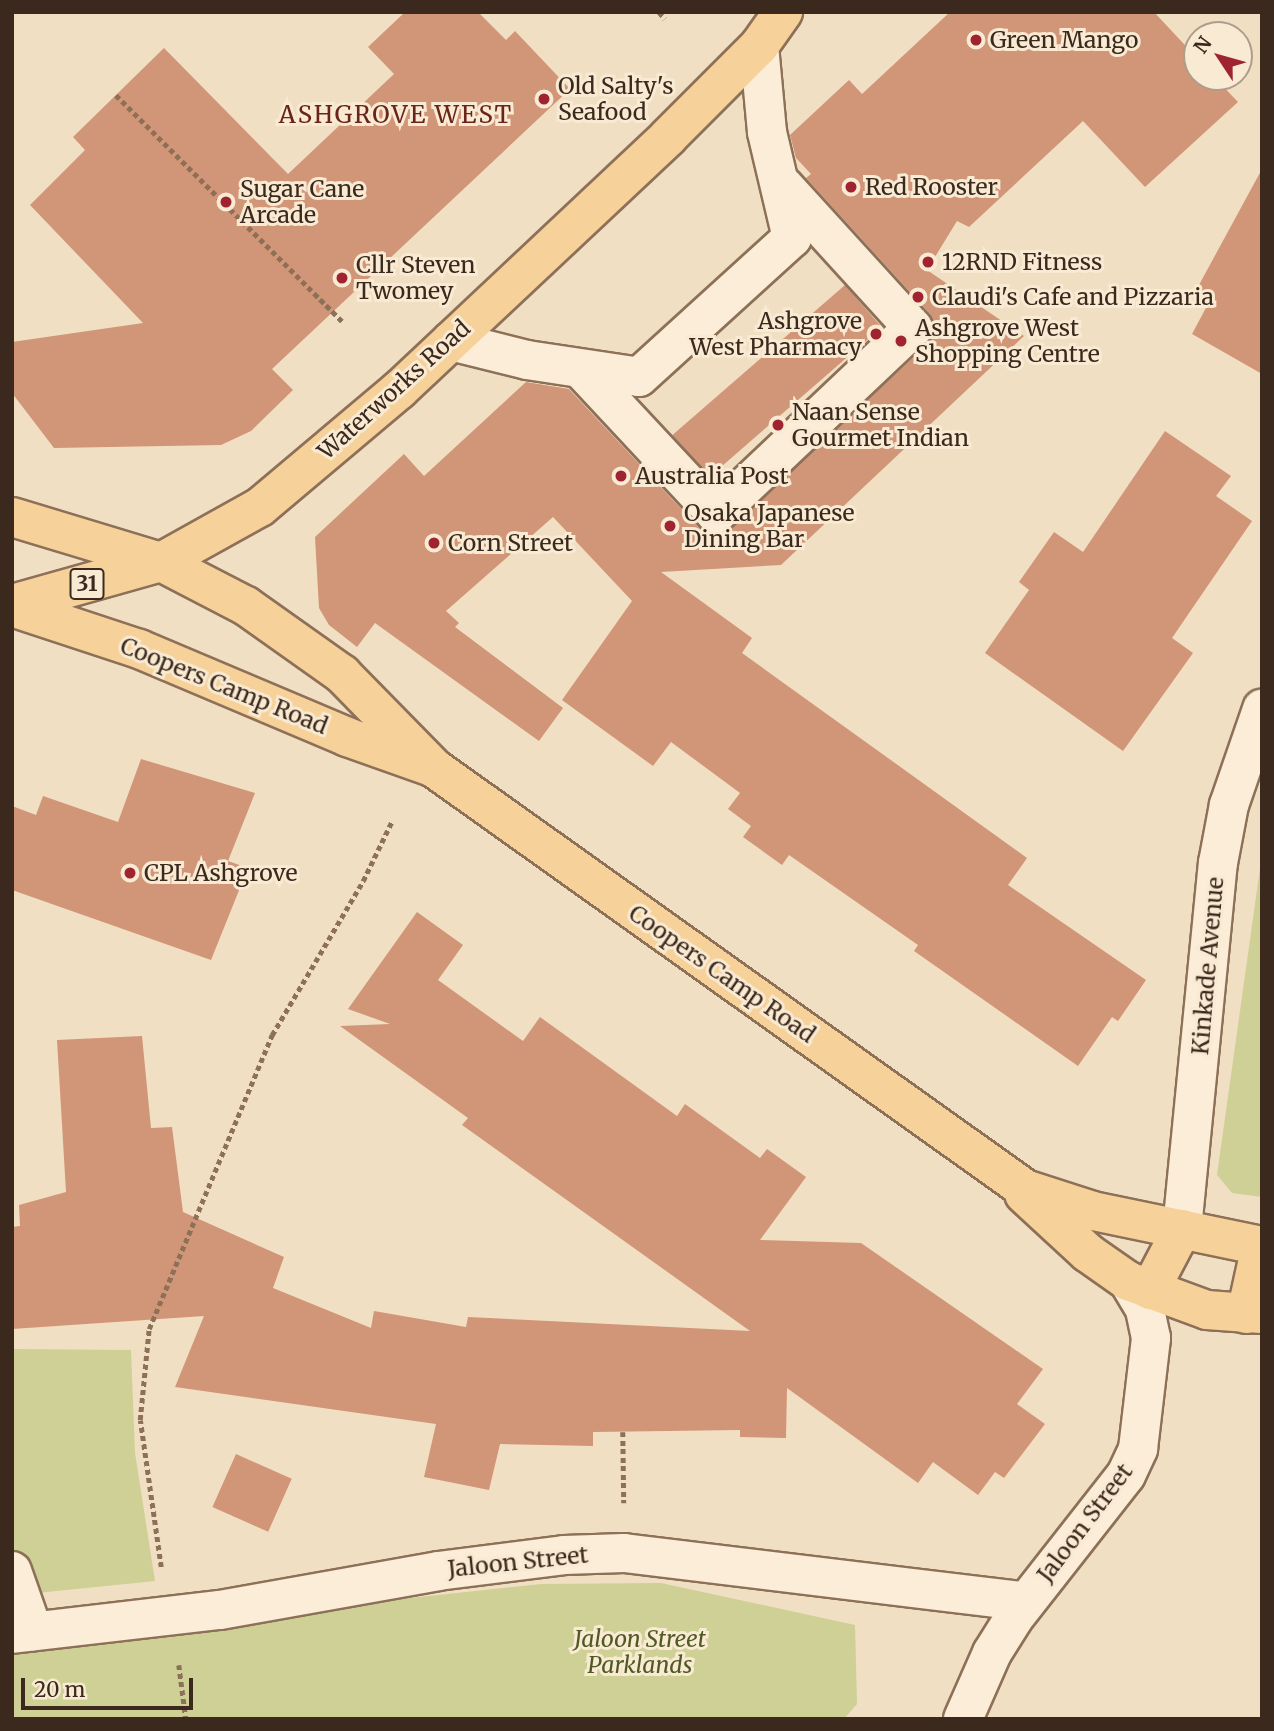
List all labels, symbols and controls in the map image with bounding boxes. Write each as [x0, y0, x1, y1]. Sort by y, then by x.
north arrow [1183, 21, 1253, 91]
place label: Green Mango [990, 26, 1138, 54]
marker: Green Mango [968, 32, 984, 48]
text: N [1189, 32, 1217, 58]
place label: Old Salty's Seafood [558, 72, 674, 126]
marker: Old Salty's Seafood [536, 91, 552, 107]
district label: ASHGROVE WEST [280, 101, 512, 129]
place label: Red Rooster [865, 173, 998, 201]
place label: Sugar Cane Arcade [240, 175, 364, 229]
marker: Red Rooster [843, 179, 859, 195]
marker: Sugar Cane Arcade [218, 194, 234, 210]
place label: 12RND Fitness [942, 248, 1102, 276]
place label: Cllr Steven Twomey [356, 251, 475, 305]
marker: 12RND Fitness [920, 254, 936, 270]
marker: Cllr Steven Twomey [334, 270, 350, 286]
place label: Claudi's Cafe and Pizzaria [932, 283, 1214, 311]
marker: Claudi's Cafe and Pizzaria [910, 289, 926, 305]
place label: Ashgrove West Pharmacy [690, 307, 862, 361]
street label: Waterworks Road [312, 314, 476, 466]
place label: Ashgrove West Shopping Centre [915, 314, 1100, 368]
marker: Ashgrove West Pharmacy [868, 326, 884, 342]
marker: Ashgrove West Shopping Centre [893, 333, 909, 349]
place label: Naan Sense Gourmet Indian [792, 398, 969, 452]
marker: Naan Sense Gourmet Indian [770, 417, 786, 433]
place label: Australia Post [635, 462, 788, 490]
marker: Australia Post [613, 468, 629, 484]
place label: Osaka Japanese Dining Bar [684, 499, 855, 553]
marker: Osaka Japanese Dining Bar [662, 518, 678, 534]
place label: Corn Street [448, 529, 573, 557]
marker: Corn Street [426, 535, 442, 551]
road number: 31 [70, 566, 104, 602]
street label: Coopers Camp Road [116, 632, 332, 740]
place label: CPL Ashgrove [144, 859, 297, 887]
marker: CPL Ashgrove [122, 865, 138, 881]
street label: Kinkade Avenue [1186, 876, 1230, 1056]
street label: Coopers Camp Road [624, 899, 820, 1049]
street label: Jaloon Street [1031, 1458, 1139, 1588]
street label: Jaloon Street [446, 1541, 590, 1583]
park label: Jaloon Street Parklands [574, 1625, 706, 1679]
scale bar [24, 1664, 196, 1708]
text: 20 m [34, 1676, 85, 1703]

